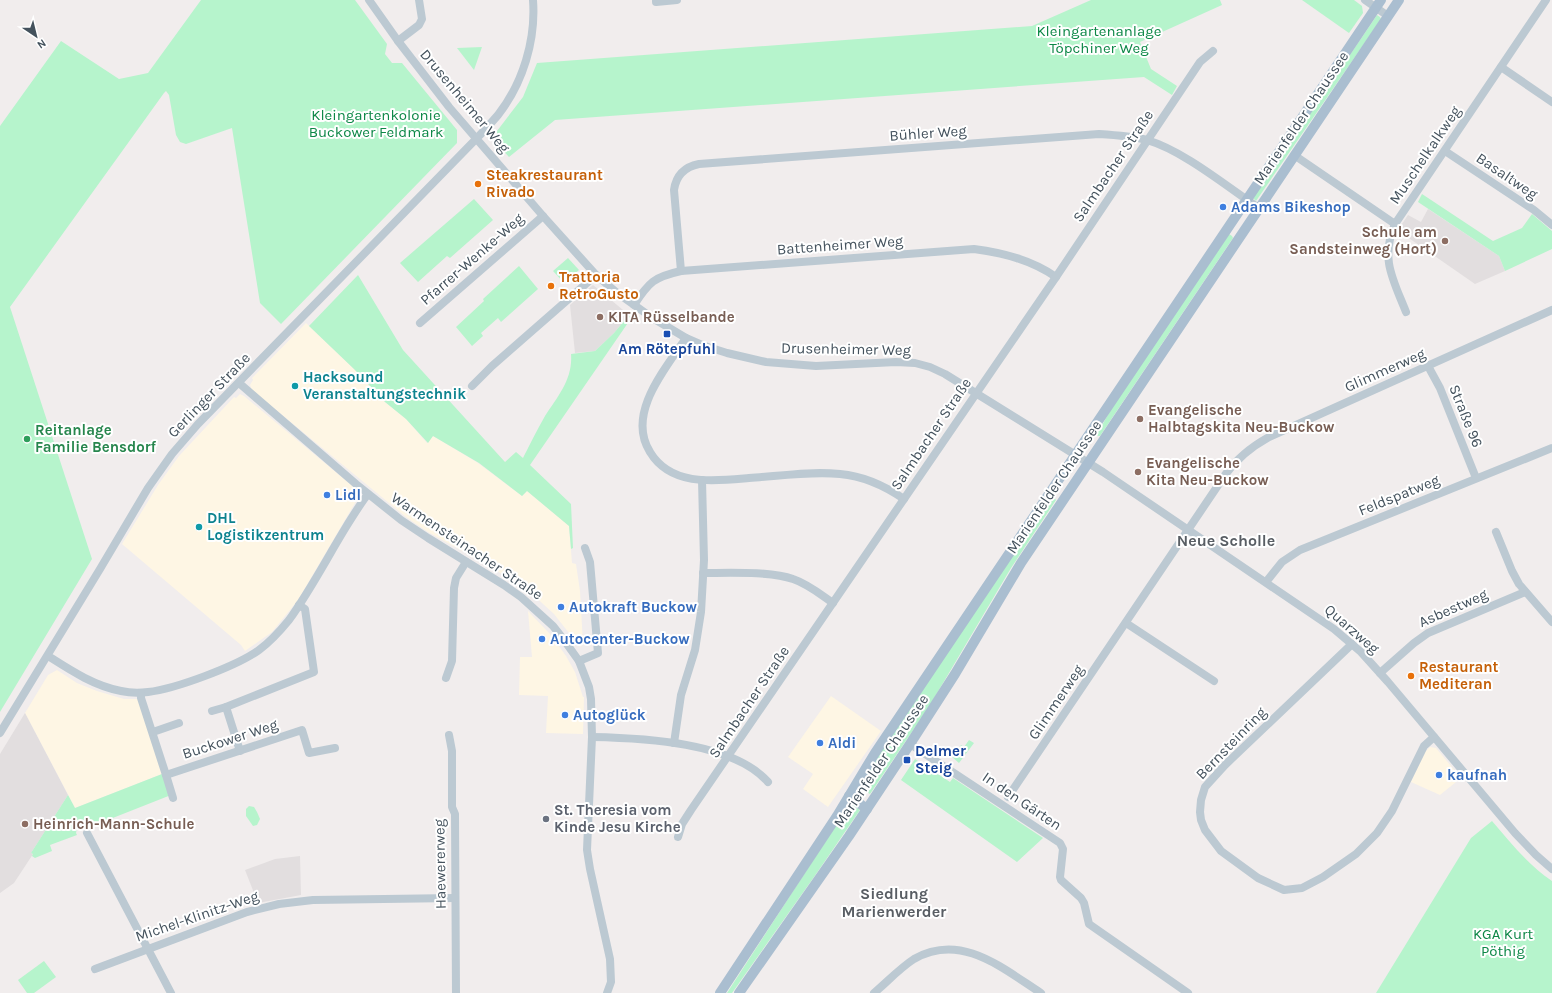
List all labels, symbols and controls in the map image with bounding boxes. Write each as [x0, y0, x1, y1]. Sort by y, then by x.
north arrow [16, 16, 56, 56]
park label: Kleingartenanlage Töpchiner Weg [1036, 22, 1162, 57]
text: N [34, 36, 48, 51]
street label: Drusenheimer Weg [416, 45, 514, 157]
street label: Marienfelder Chaussee [1250, 48, 1352, 188]
street label: Muschelkalkweg [1385, 102, 1465, 208]
park label: Kleingartenkolonie Buckower Feldmark [309, 106, 443, 141]
street label: Salmbacher Straße [1069, 106, 1157, 226]
street label: Bühler Weg [889, 121, 968, 145]
street label: Basaltweg [1473, 149, 1542, 203]
place label: Steakrestaurant Rivado [486, 166, 603, 201]
marker: Steakrestaurant Rivado [473, 179, 483, 189]
place label: Adams Bikeshop [1231, 198, 1351, 216]
marker: Adams Bikeshop [1218, 202, 1228, 212]
street label: Pfarrer-Wenke-Weg [417, 209, 528, 309]
place label: Schule am Sandsteinweg (Hort) [1289, 223, 1437, 258]
street label: Battenheimer Weg [776, 232, 904, 258]
marker: Schule am Sandsteinweg (Hort) [1440, 236, 1450, 246]
place label: Trattoria RetroGusto [559, 268, 639, 303]
marker: Trattoria RetroGusto [546, 281, 556, 291]
place label: KITA Rüsselbande [608, 308, 735, 326]
marker: KITA Rüsselbande [595, 312, 605, 322]
marker: Am Rötepfuhl [662, 329, 672, 339]
street label: Drusenheimer Weg [781, 339, 912, 359]
place label: Am Rötepfuhl [618, 340, 716, 358]
street label: Glimmerweg [1342, 344, 1429, 396]
street label: Gerlinger Straße [164, 349, 254, 441]
place label: Hacksound Veranstaltungstechnik [303, 368, 466, 403]
street label: Salmbacher Straße [887, 374, 975, 494]
marker: Hacksound Veranstaltungstechnik [290, 381, 300, 391]
street label: Straße 96 [1445, 382, 1487, 450]
place label: Evangelische Halbtagskita Neu-Buckow [1148, 401, 1335, 436]
marker: Evangelische Halbtagskita Neu-Buckow [1135, 414, 1145, 424]
street label: Marienfelder Chaussee [1003, 417, 1105, 557]
place label: Reitanlage Familie Bensdorf [35, 421, 157, 456]
marker: Reitanlage Familie Bensdorf [22, 434, 32, 444]
place label: Evangelische Kita Neu-Buckow [1146, 454, 1269, 489]
marker: Evangelische Kita Neu-Buckow [1133, 467, 1143, 477]
street label: Feldspatweg [1356, 470, 1443, 519]
place label: Lidl [335, 486, 361, 504]
street label: Warmensteinacher Straße [388, 488, 546, 604]
marker: Lidl [322, 490, 332, 500]
place label: DHL Logistikzentrum [207, 509, 324, 544]
marker: DHL Logistikzentrum [194, 522, 204, 532]
district label: Neue Scholle [1177, 531, 1275, 550]
street label: Asbestweg [1416, 585, 1491, 631]
place label: Autokraft Buckow [569, 598, 697, 616]
street label: Quarzweg [1321, 600, 1383, 658]
marker: Autokraft Buckow [556, 602, 566, 612]
place label: Autocenter-Buckow [550, 630, 690, 648]
marker: Autocenter-Buckow [537, 634, 547, 644]
street label: Salmbacher Straße [705, 642, 793, 762]
place label: Restaurant Mediteran [1419, 658, 1499, 693]
street label: Glimmerweg [1024, 661, 1088, 743]
marker: Restaurant Mediteran [1406, 671, 1416, 681]
street label: Marienfelder Chaussee [830, 691, 932, 831]
street label: Bernsteinring [1192, 703, 1270, 783]
place label: Autoglück [573, 706, 646, 724]
marker: Autoglück [560, 710, 570, 720]
street label: Buckower Weg [180, 715, 281, 763]
place label: Aldi [828, 734, 856, 752]
marker: Aldi [815, 738, 825, 748]
place label: Delmer Steig [915, 742, 966, 777]
marker: Delmer Steig [902, 755, 912, 765]
place label: kaufnah [1447, 766, 1507, 784]
street label: In den Gärten [979, 768, 1065, 834]
marker: kaufnah [1434, 770, 1444, 780]
place label: St. Theresia vom Kinde Jesu Kirche [554, 801, 681, 836]
marker: St. Theresia vom Kinde Jesu Kirche [541, 814, 551, 824]
place label: Heinrich-Mann-Schule [33, 815, 195, 833]
street label: Haewererweg [430, 818, 450, 909]
marker: Heinrich-Mann-Schule [20, 819, 30, 829]
district label: Siedlung Marienwerder [842, 884, 947, 921]
street label: Michel-Klinitz-Weg [133, 886, 262, 946]
park label: KGA Kurt Pöthig [1473, 925, 1533, 960]

